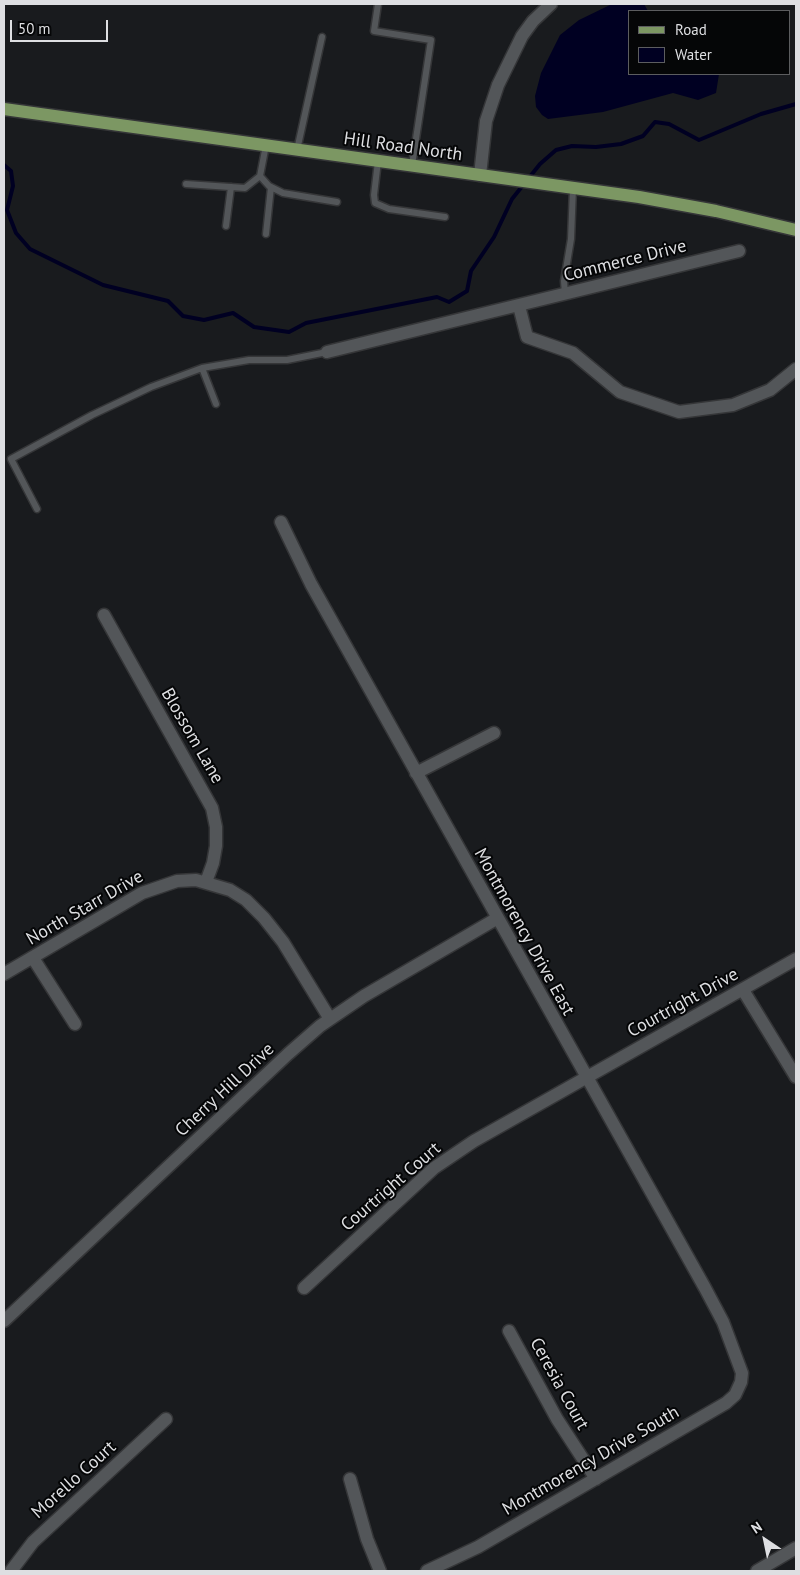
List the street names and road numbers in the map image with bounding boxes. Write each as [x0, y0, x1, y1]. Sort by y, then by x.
street label: Hill Road North [342, 128, 464, 166]
street label: Commerce Drive [561, 235, 689, 287]
street label: Blossom Lane [156, 684, 228, 788]
street label: Montmorency Drive East [469, 845, 579, 1019]
street label: North Starr Drive [23, 866, 147, 950]
street label: Courtright Drive [624, 964, 742, 1042]
street label: Cherry Hill Drive [171, 1039, 279, 1141]
street label: Courtright Court [337, 1138, 445, 1236]
street label: Ceresia Court [525, 1334, 593, 1434]
street label: Montmorency Drive South [499, 1402, 683, 1520]
street label: Morello Court [27, 1437, 121, 1523]

